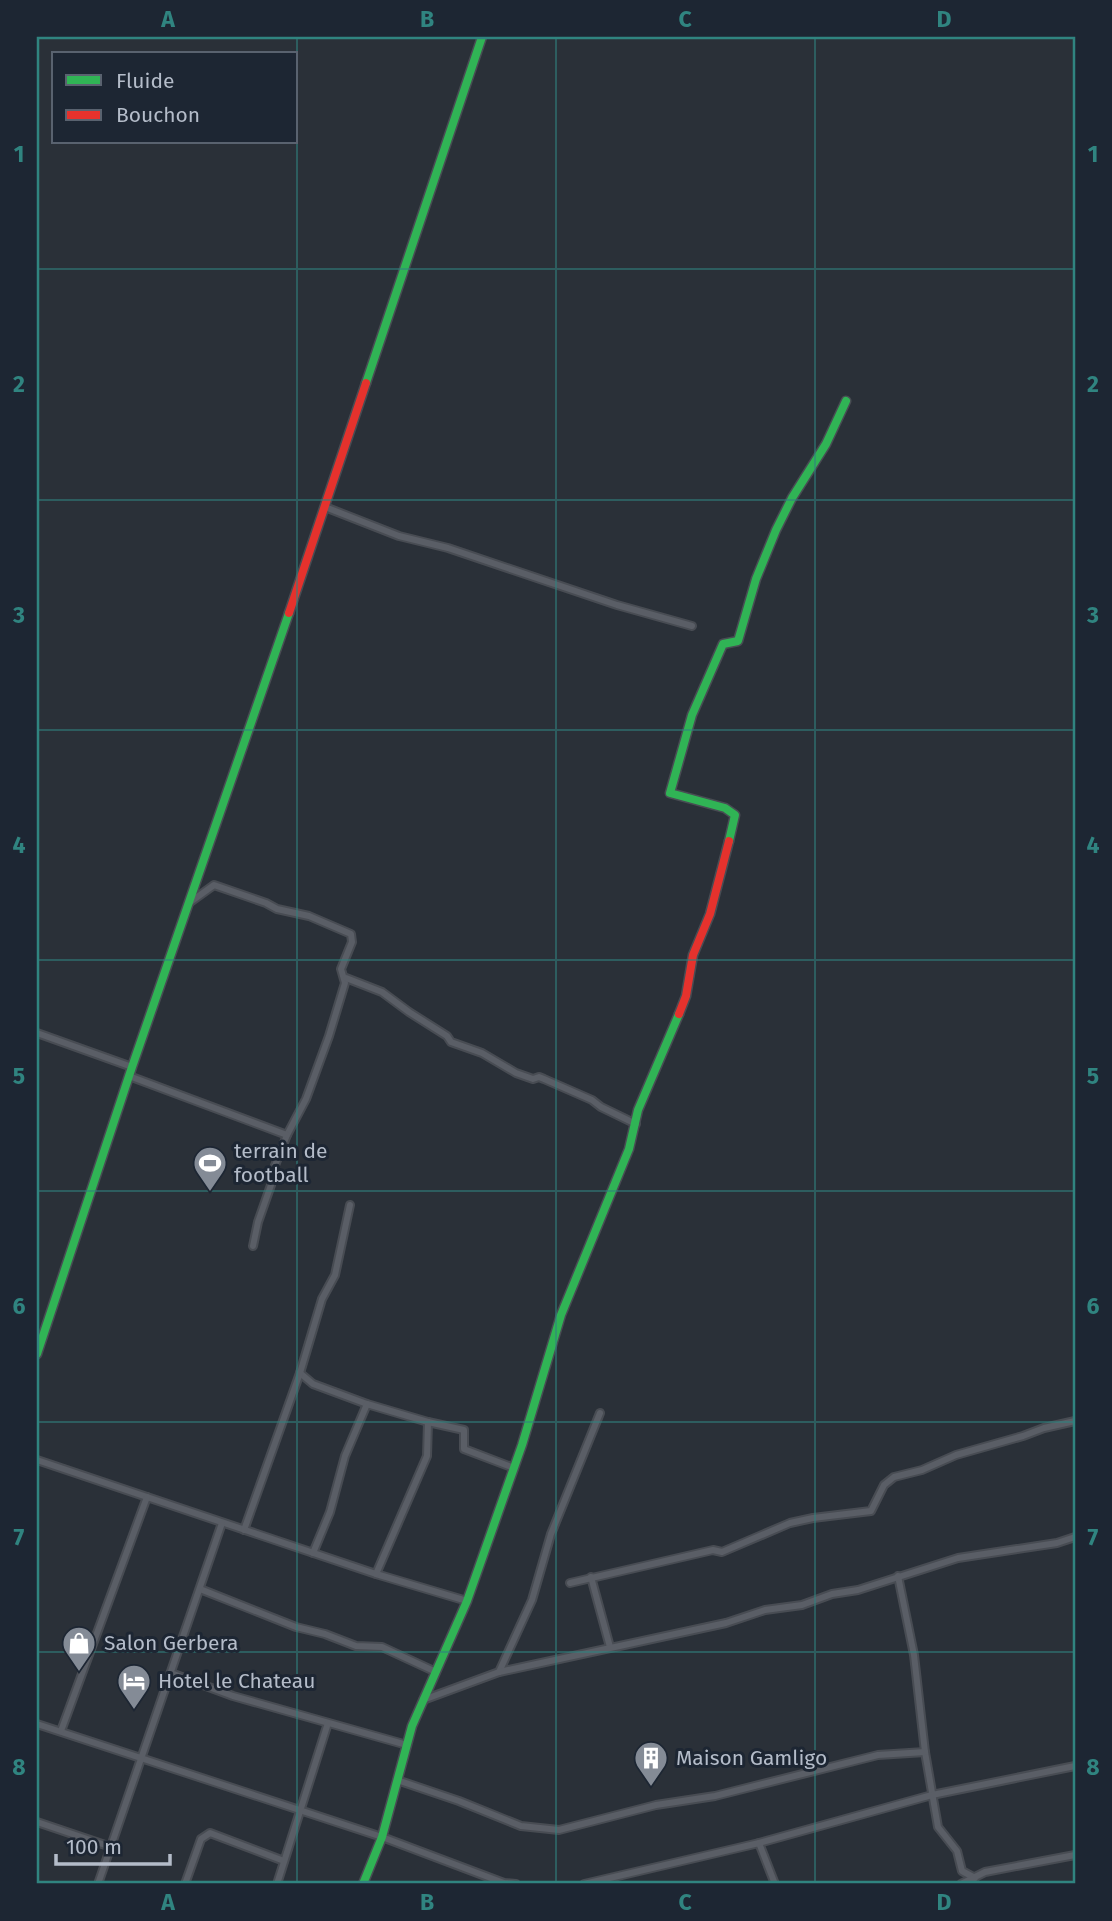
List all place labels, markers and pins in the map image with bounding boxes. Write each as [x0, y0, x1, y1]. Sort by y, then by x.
place label: terrain de football [234, 1138, 327, 1188]
sports icon: terrain de football [191, 1144, 229, 1193]
shop icon: Salon Gerbera [60, 1624, 98, 1673]
place label: Salon Gerbera [104, 1630, 238, 1656]
hotel icon: Hotel le Chateau [115, 1662, 153, 1711]
place label: Hotel le Chateau [158, 1668, 315, 1694]
building icon: Maison Gamligo [632, 1739, 670, 1788]
place label: Maison Gamligo [676, 1745, 827, 1771]

